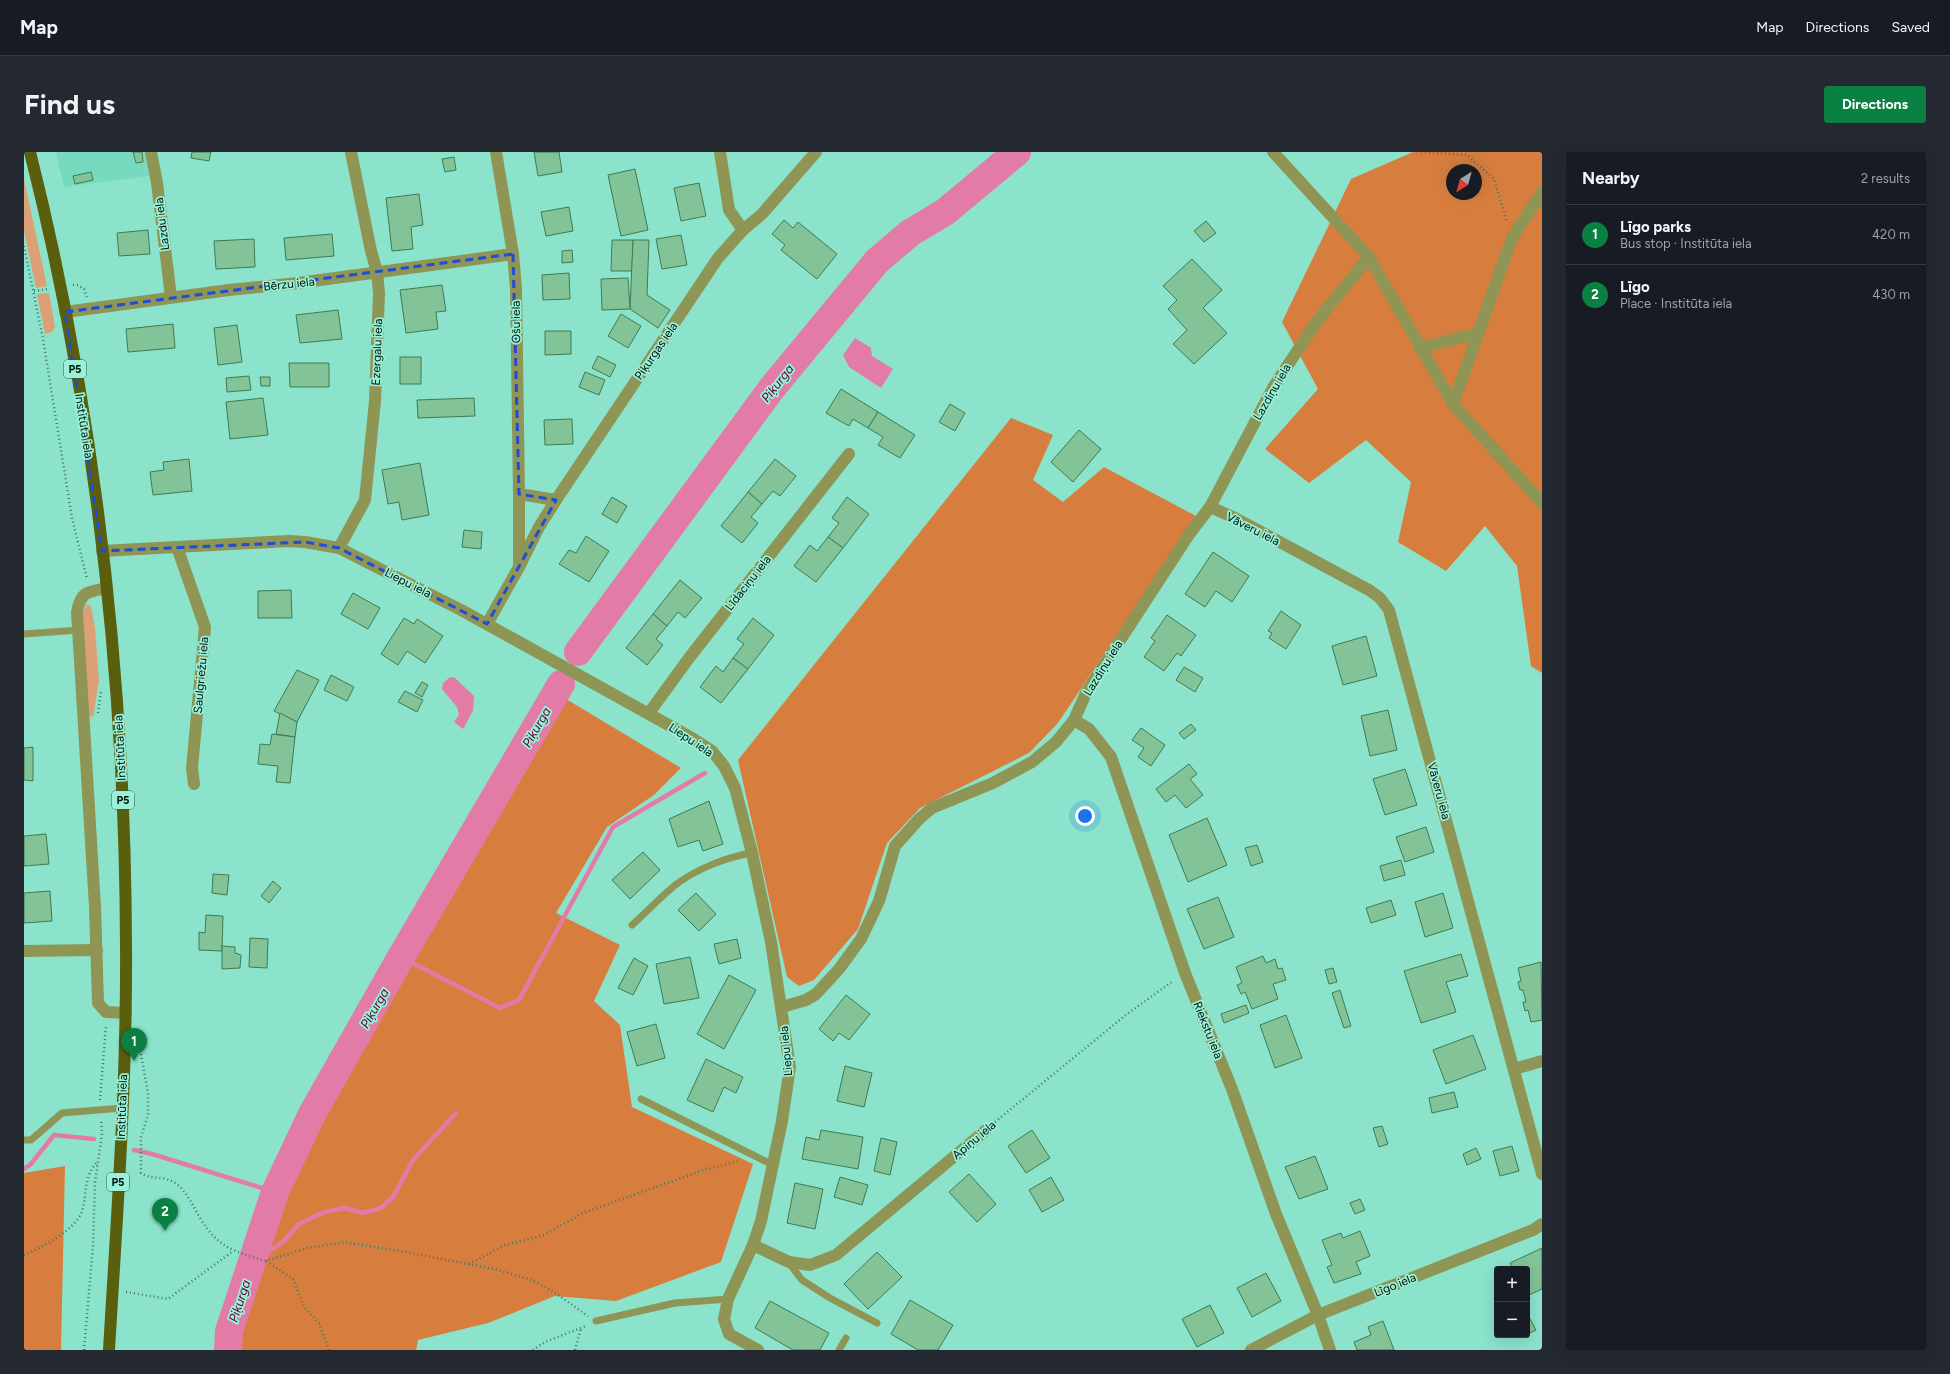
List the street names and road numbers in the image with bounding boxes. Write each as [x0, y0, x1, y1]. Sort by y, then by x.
street label: Lazdu iela [152, 197, 172, 251]
street label: Bērzu iela [263, 274, 315, 294]
street label: Ošu iela [509, 301, 523, 343]
street label: Ezergalu iela [369, 318, 385, 386]
street label: Piķurgas iela [632, 320, 680, 382]
road number: P5 [64, 360, 86, 378]
street label: Lazdiņu iela [1250, 361, 1294, 423]
street label: Institūta iela [72, 392, 96, 460]
street label: Vāveru iela [1224, 510, 1282, 548]
street label: Līdaciņu iela [722, 553, 774, 613]
street label: Liepu iela [382, 565, 434, 601]
street label: Saulgriežu iela [191, 636, 211, 714]
street label: Lazdiņu iela [1080, 638, 1126, 698]
street label: Institūta iela [111, 715, 129, 781]
street label: Liepu iela [666, 720, 716, 760]
street label: Vāveru iela [1425, 761, 1453, 821]
road number: P5 [112, 791, 134, 809]
street label: Riekstu iela [1190, 999, 1226, 1061]
street label: Liepu iela [777, 1025, 795, 1077]
street label: Institūta iela [114, 1074, 130, 1140]
street label: Apiņu iela [949, 1118, 999, 1162]
road number: P5 [107, 1173, 129, 1191]
street label: Līgo iela [1372, 1270, 1418, 1300]

